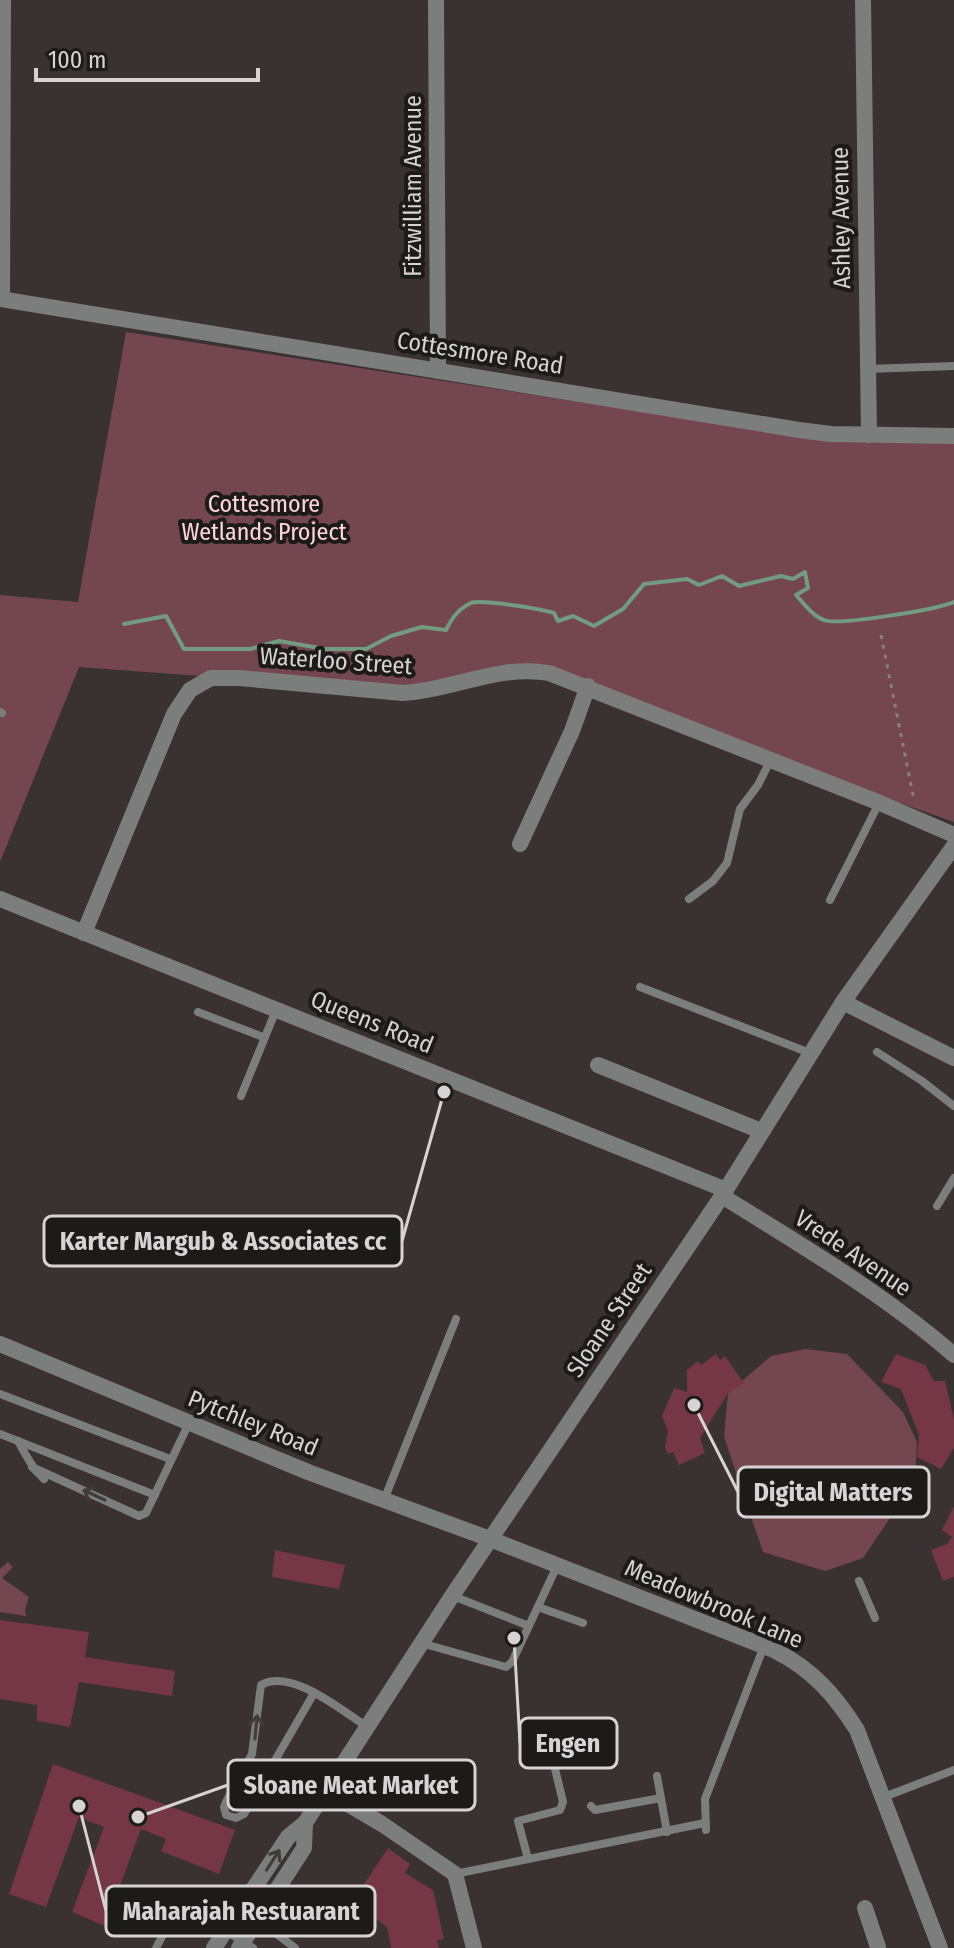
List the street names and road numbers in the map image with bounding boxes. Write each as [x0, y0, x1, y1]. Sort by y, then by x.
street label: Fitzwilliam Avenue [399, 95, 427, 277]
street label: Ashley Avenue [826, 147, 856, 289]
street label: Cottesmore Road [395, 326, 565, 380]
street label: Waterloo Street [259, 642, 413, 680]
street label: Queens Road [307, 985, 437, 1059]
street label: Vrede Avenue [790, 1204, 916, 1302]
street label: Sloane Street [561, 1258, 657, 1382]
street label: Pytchley Road [184, 1384, 322, 1462]
street label: Meadowbrook Lane [621, 1554, 807, 1654]

